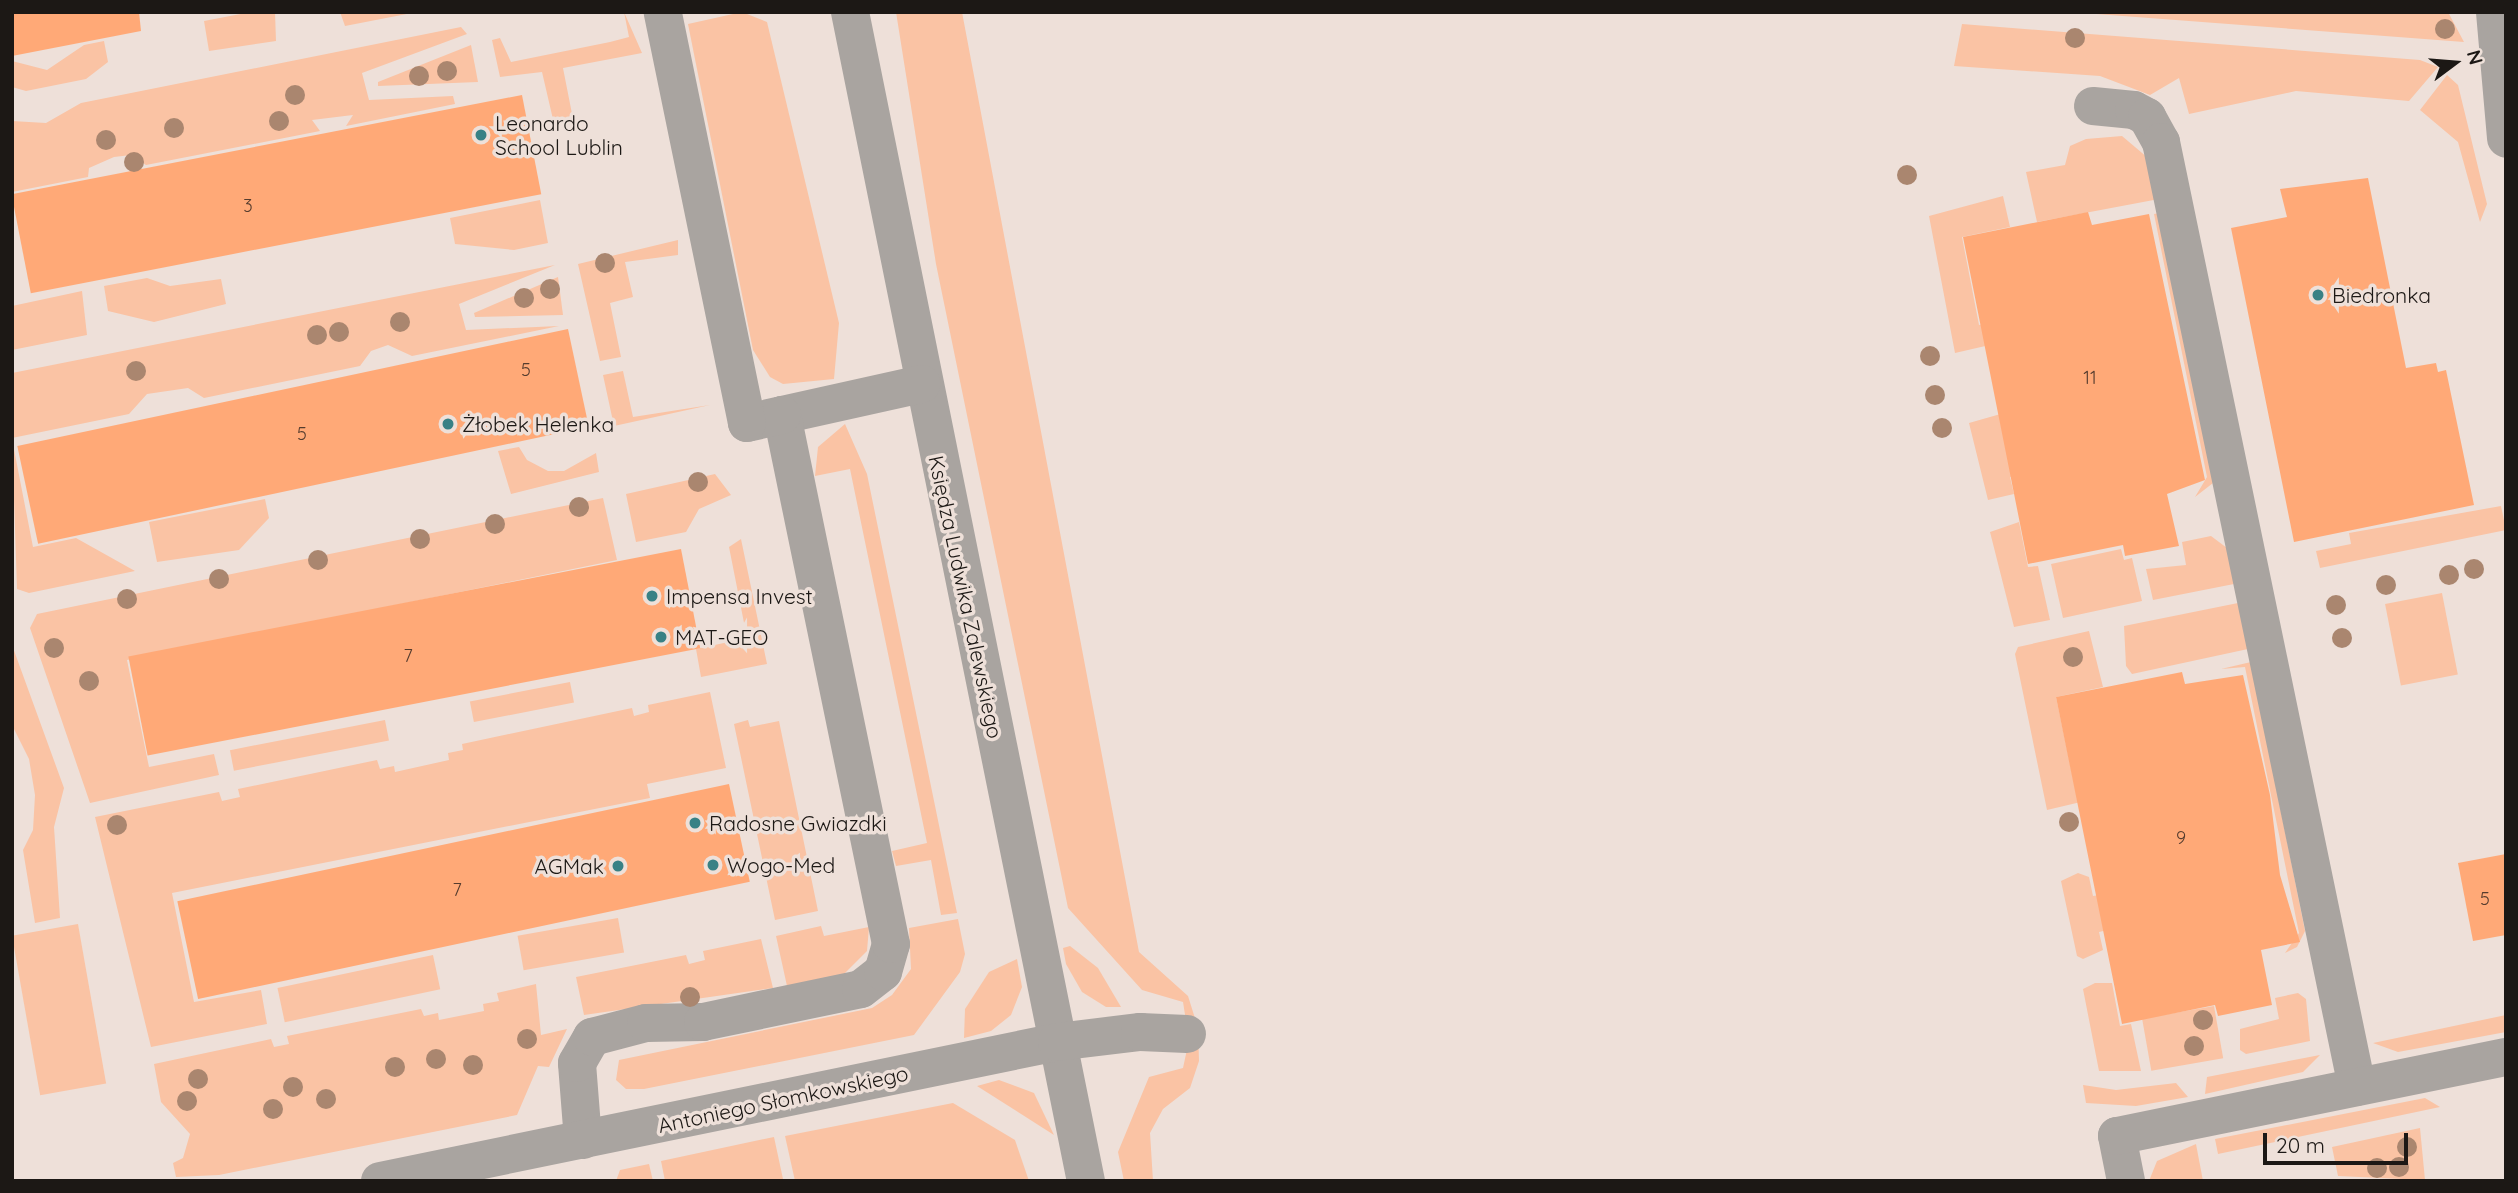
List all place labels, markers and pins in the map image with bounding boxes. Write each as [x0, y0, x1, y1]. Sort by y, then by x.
place label: Leonardo School Lublin [495, 110, 623, 160]
marker: Leonardo School Lublin [473, 127, 489, 143]
place label: Biedronka [2332, 282, 2431, 308]
marker: Biedronka [2310, 287, 2326, 303]
place label: Żłobek Helenka [462, 411, 614, 437]
marker: Żłobek Helenka [440, 416, 456, 432]
place label: Impensa Invest [666, 583, 813, 609]
marker: Impensa Invest [644, 588, 660, 604]
place label: MAT-GEO [675, 624, 768, 650]
marker: MAT-GEO [653, 629, 669, 645]
place label: Radosne Gwiazdki [709, 810, 887, 836]
marker: Radosne Gwiazdki [687, 815, 703, 831]
place label: Wogo-Med [727, 852, 835, 878]
place label: AGMak [535, 853, 604, 879]
marker: Wogo-Med [705, 857, 721, 873]
marker: AGMak [610, 858, 626, 874]

